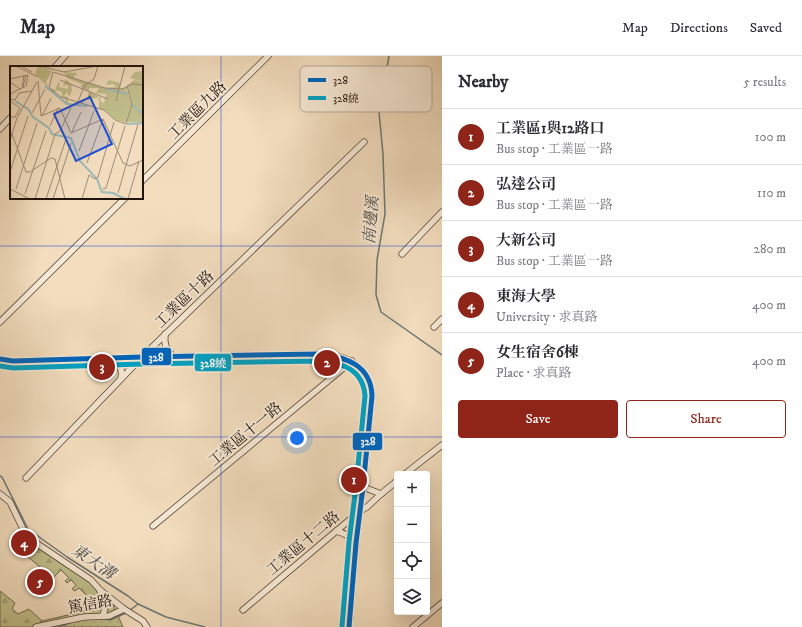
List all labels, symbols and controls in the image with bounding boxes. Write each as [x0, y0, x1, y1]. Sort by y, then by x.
text: Map [20, 16, 55, 39]
text: Map [622, 19, 648, 37]
text: Directions [670, 19, 728, 37]
text: Saved [750, 19, 782, 37]
inset map [10, 66, 143, 199]
legend [300, 66, 432, 112]
text: Nearby [458, 71, 508, 93]
text: 328 [333, 74, 349, 88]
text: 5 results [744, 74, 786, 90]
street label: 工業區九路 [164, 77, 231, 144]
text: 328繞 [333, 92, 359, 106]
text: 工業區1與12路口 [496, 119, 604, 138]
text: 1 [469, 129, 473, 145]
text: 100 m [755, 129, 786, 145]
text: Bus stop · 工業區一路 [496, 141, 613, 157]
text: 弘達公司 [496, 175, 556, 194]
text: 2 [468, 185, 474, 201]
text: 110 m [757, 185, 786, 201]
water label: 南邊溪 [359, 193, 383, 245]
text: Bus stop · 工業區一路 [496, 197, 613, 213]
text: 大新公司 [496, 231, 556, 250]
text: 3 [469, 241, 473, 257]
text: 280 m [754, 241, 786, 257]
text: Bus stop · 工業區一路 [496, 253, 613, 269]
street label: 工業區十路 [151, 266, 218, 332]
text: 東海大學 [496, 287, 556, 306]
text: 4 [467, 297, 475, 313]
text: 400 m [752, 297, 786, 313]
text: University · 求真路 [496, 309, 598, 325]
text: 女生宿舍6棟 [496, 343, 579, 362]
line badge: 328 [141, 347, 172, 366]
pin: 2 [314, 348, 340, 378]
text: 328 [148, 351, 164, 365]
pin: 3 [89, 352, 115, 382]
line badge: 328繞 [194, 353, 232, 372]
text: 5 [468, 353, 474, 369]
text: 400 m [752, 353, 786, 369]
text: 328繞 [200, 357, 227, 371]
text: Place · 求真路 [496, 365, 572, 381]
street label: 工業區十一路 [205, 398, 286, 471]
button: Save [458, 400, 618, 438]
button: Share [626, 400, 786, 438]
your location [287, 428, 307, 448]
line badge: 328 [352, 432, 383, 451]
text: 328 [360, 435, 376, 449]
pin: 1 [341, 465, 367, 495]
map controls [394, 471, 430, 615]
button: + [394, 471, 430, 507]
street label: 工業區十二路 [263, 507, 344, 580]
button: − [394, 507, 430, 543]
pin: 4 [11, 528, 37, 558]
water label: 東大溝 [68, 540, 121, 585]
button: locate [394, 543, 430, 579]
pin: 5 [27, 567, 53, 597]
button: layers [394, 579, 430, 615]
street label: 篤信路 [66, 591, 114, 618]

